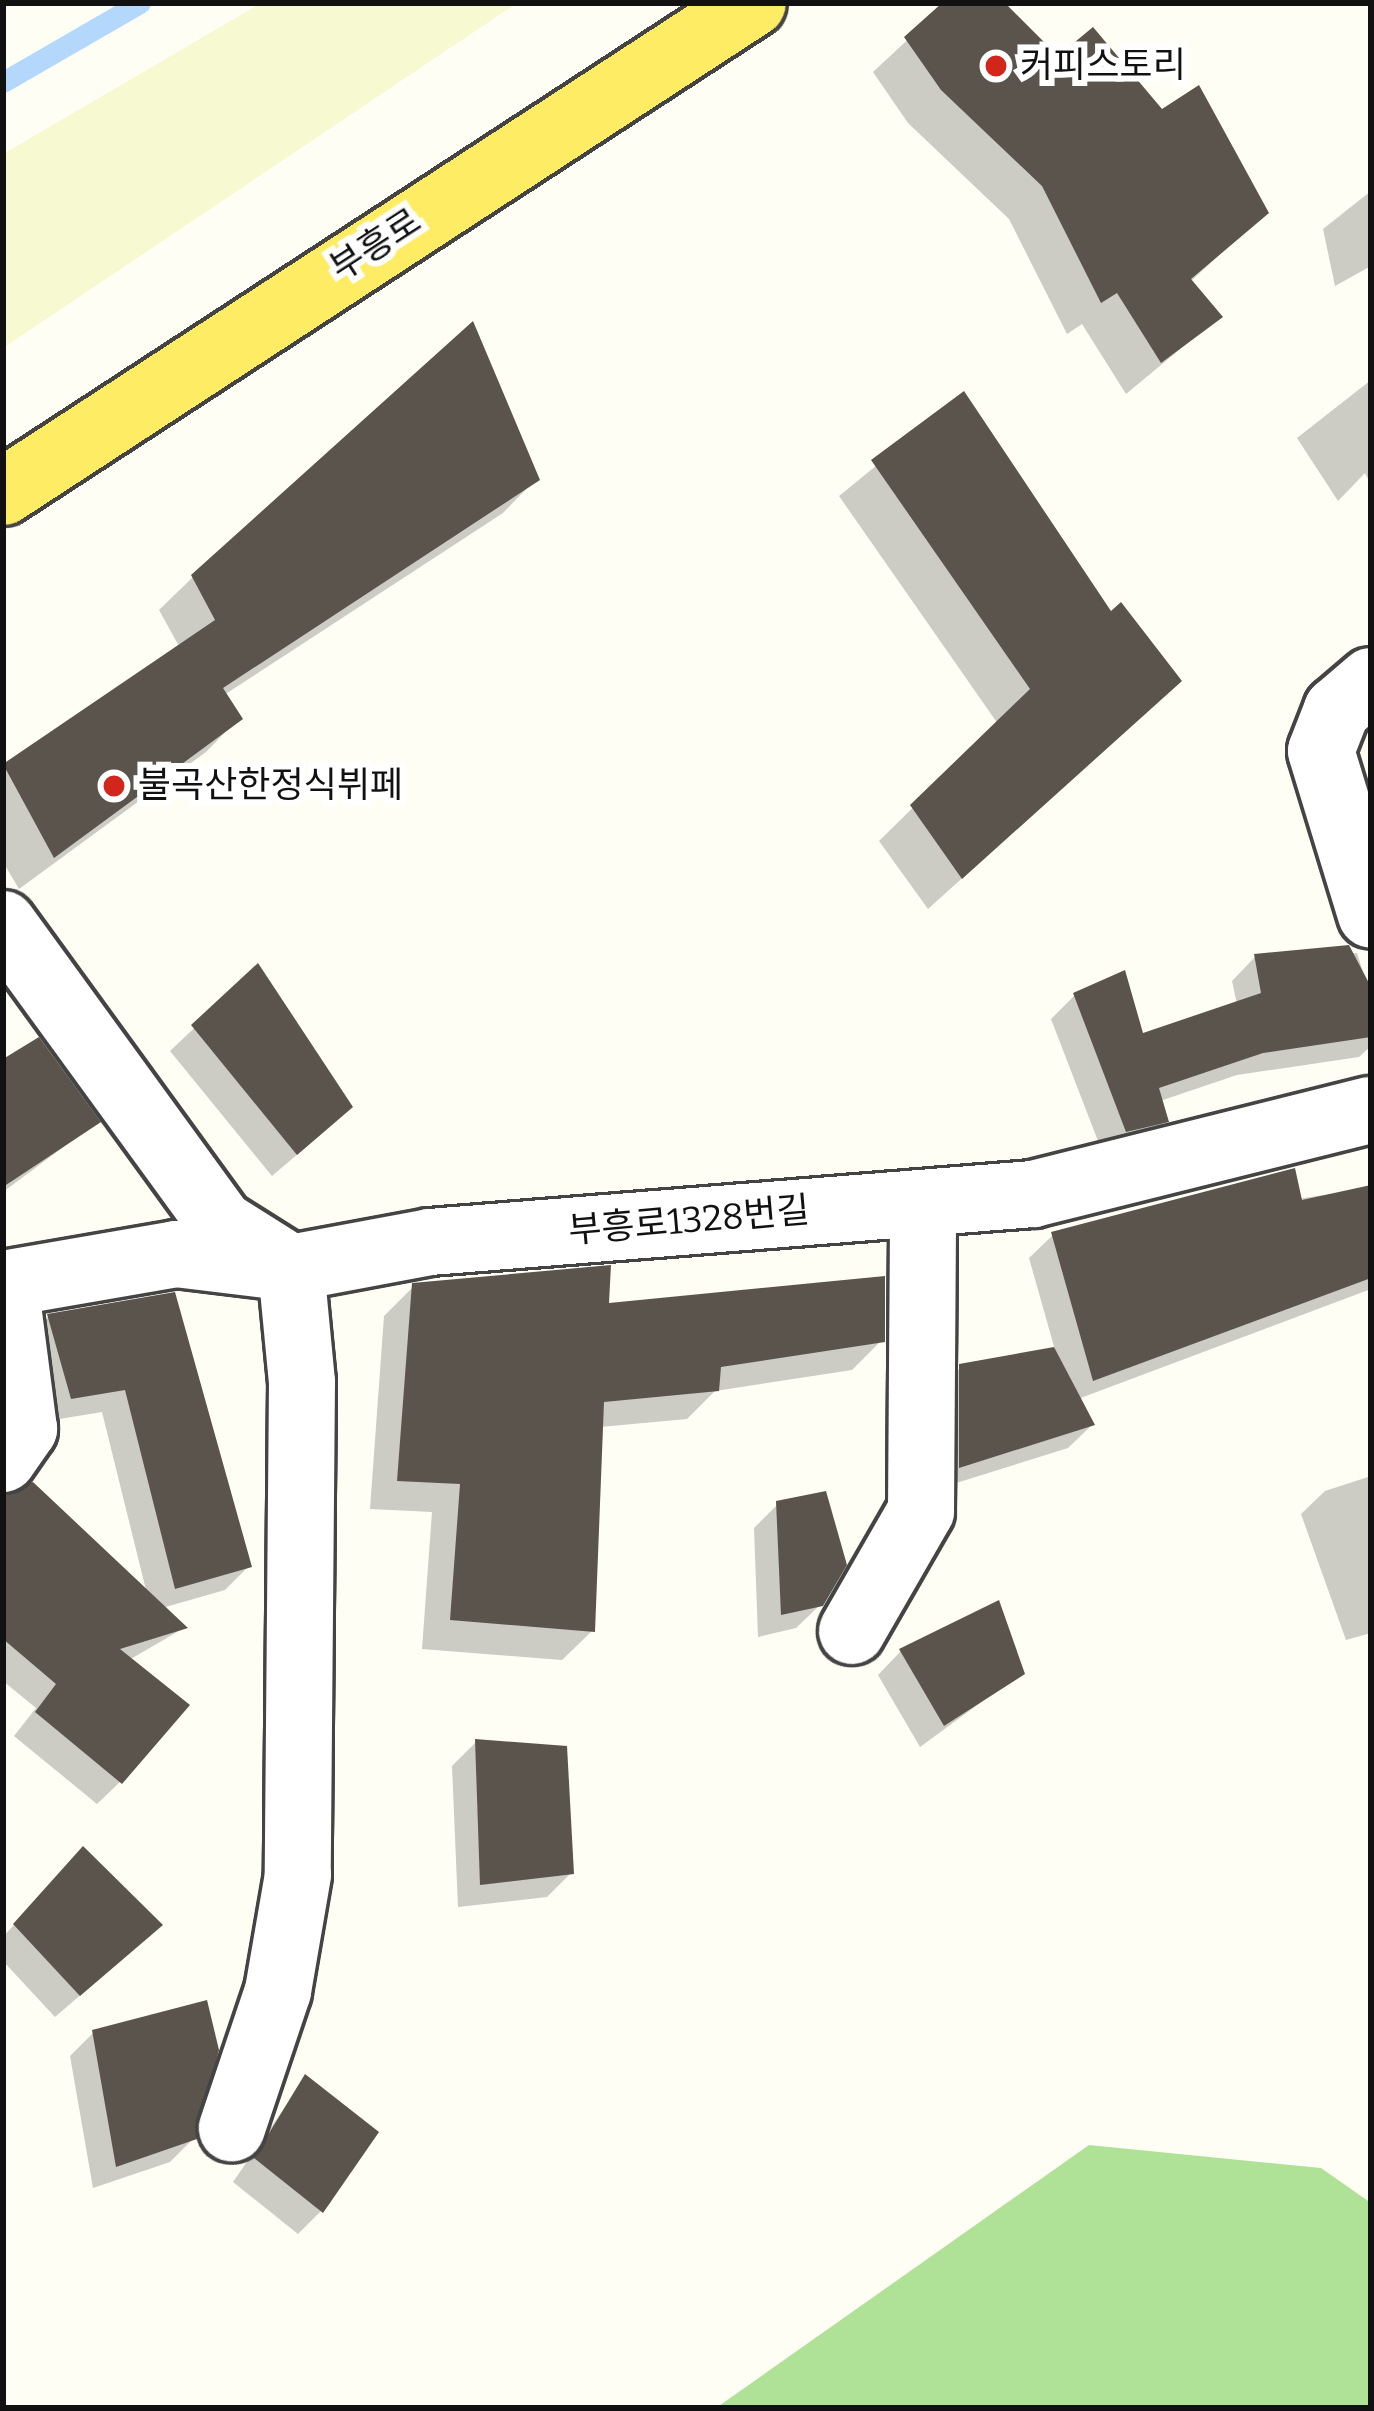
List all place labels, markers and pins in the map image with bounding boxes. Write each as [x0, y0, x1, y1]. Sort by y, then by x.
place label: 커피스토리 [1020, 44, 1186, 88]
marker: 커피스토리 [983, 53, 1009, 79]
place label: 불곡산한정식뷔페 [138, 764, 403, 808]
marker: 불곡산한정식뷔페 [101, 773, 127, 799]

